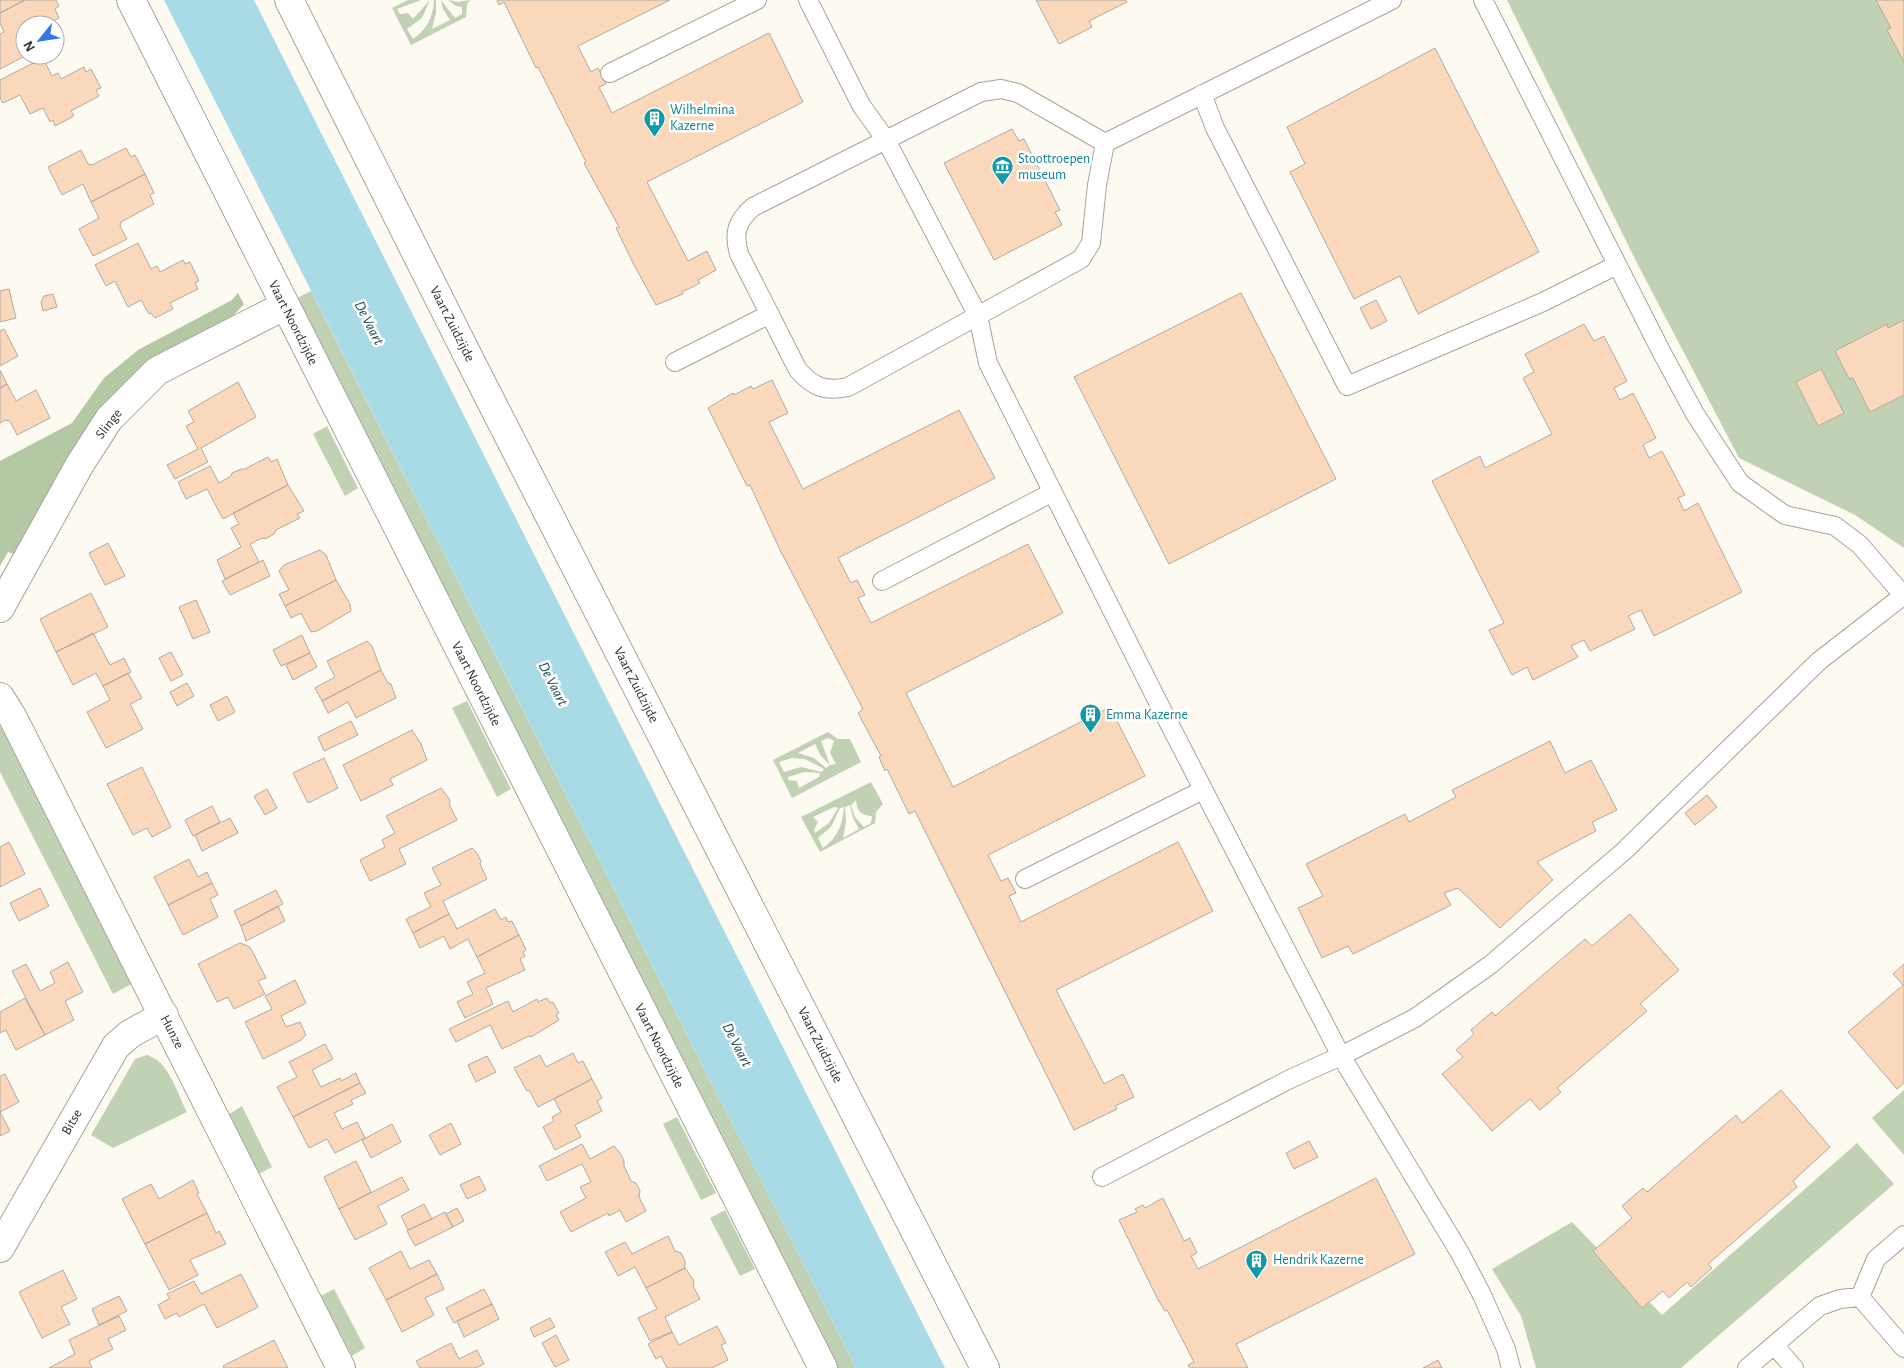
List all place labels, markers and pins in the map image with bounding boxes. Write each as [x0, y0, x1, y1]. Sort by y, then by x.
place label: Wilhelmina Kazerne [670, 103, 735, 133]
building icon: Wilhelmina Kazerne [642, 106, 666, 137]
place label: Stoottroepen museum [1018, 152, 1090, 182]
museum icon: Stoottroepen museum [990, 155, 1014, 186]
building icon: Emma Kazerne [1078, 703, 1102, 734]
place label: Emma Kazerne [1106, 708, 1188, 722]
building icon: Hendrik Kazerne [1245, 1248, 1269, 1279]
place label: Hendrik Kazerne [1273, 1253, 1364, 1267]

